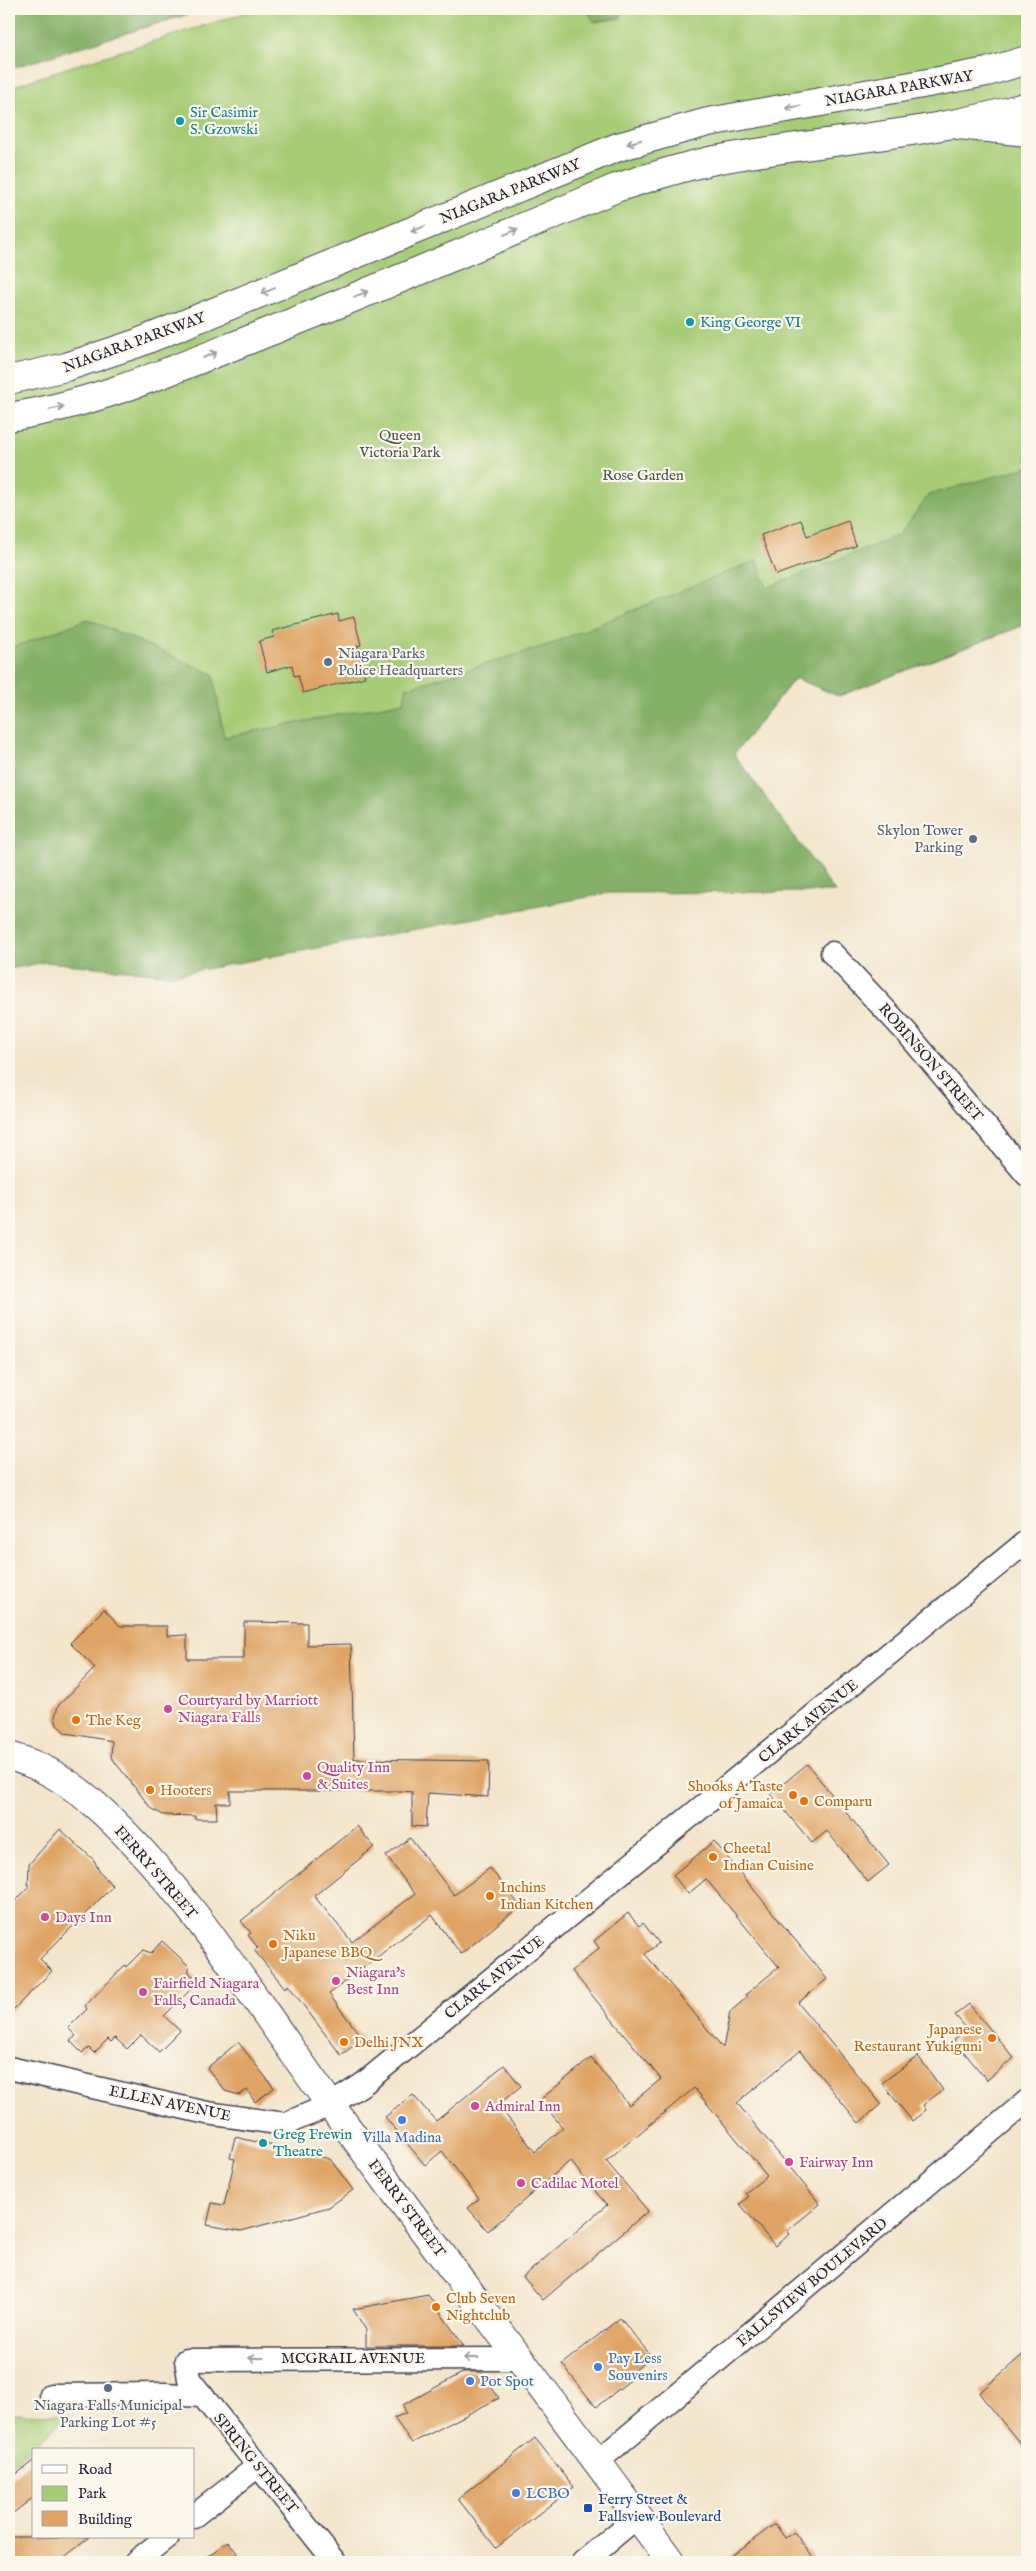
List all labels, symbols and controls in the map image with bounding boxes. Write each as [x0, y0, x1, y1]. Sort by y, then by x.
street label: NIAGARA PARKWAY [823, 66, 976, 111]
place label: Sir Casimir S. Gzowski [190, 103, 259, 139]
one-way arrow [785, 103, 801, 113]
marker: Sir Casimir S. Gzowski [174, 115, 186, 127]
one-way arrow [627, 138, 643, 148]
street label: NIAGARA PARKWAY [437, 154, 584, 228]
one-way arrow [411, 225, 426, 234]
one-way arrow [503, 227, 518, 237]
one-way arrow [261, 286, 276, 296]
one-way arrow [353, 289, 368, 299]
street label: NIAGARA PARKWAY [60, 308, 209, 377]
place label: King George VI [700, 313, 802, 332]
marker: King George VI [684, 316, 696, 328]
one-way arrow [202, 350, 217, 359]
one-way arrow [48, 403, 64, 412]
park label: Queen Victoria Park [358, 426, 442, 462]
park label: Rose Garden [602, 466, 684, 485]
place label: Niagara Parks Police Headquarters [338, 644, 463, 680]
marker: Niagara Parks Police Headquarters [322, 656, 334, 668]
place label: Skylon Tower Parking [877, 821, 964, 857]
marker: Skylon Tower Parking [967, 833, 979, 845]
street label: ROBINSON STREET [874, 999, 987, 1125]
street label: CLARK AVENUE [755, 1675, 862, 1767]
place label: Courtyard by Marriott Niagara Falls [178, 1691, 318, 1727]
marker: Courtyard by Marriott Niagara Falls [162, 1703, 174, 1715]
place label: The Keg [86, 1711, 142, 1730]
marker: The Keg [70, 1714, 82, 1726]
place label: Quality Inn & Suites [317, 1758, 390, 1794]
marker: Quality Inn & Suites [301, 1770, 313, 1782]
place label: Shooks A Taste of Jamaica [688, 1777, 784, 1813]
place label: Hooters [160, 1781, 212, 1800]
marker: Hooters [144, 1784, 156, 1796]
marker: Shooks A Taste of Jamaica [787, 1789, 799, 1801]
place label: Comparu [814, 1792, 873, 1811]
marker: Comparu [798, 1795, 810, 1807]
street label: FERRY STREET [110, 1822, 201, 1923]
place label: Cheetal Indian Cuisine [723, 1839, 814, 1875]
marker: Cheetal Indian Cuisine [707, 1851, 719, 1863]
place label: Inchins Indian Kitchen [500, 1878, 593, 1914]
marker: Inchins Indian Kitchen [484, 1890, 496, 1902]
place label: Days Inn [55, 1908, 112, 1927]
marker: Days Inn [39, 1911, 51, 1923]
place label: Niku Japanese BBQ [281, 1926, 383, 1962]
street label: CLARK AVENUE [441, 1931, 548, 2023]
marker: Niku Japanese BBQ [267, 1938, 279, 1950]
place label: Niagara's Best Inn [346, 1963, 405, 1999]
place label: Fairfield Niagara Falls, Canada [153, 1974, 260, 2010]
marker: Niagara's Best Inn [330, 1975, 342, 1987]
marker: Fairfield Niagara Falls, Canada [137, 1986, 149, 1998]
place label: Japanese Restaurant Yukiguni [853, 2020, 982, 2056]
marker: Japanese Restaurant Yukiguni [986, 2032, 998, 2044]
place label: Delhi JNX [354, 2033, 424, 2052]
marker: Delhi JNX [338, 2036, 350, 2048]
street label: ELLEN AVENUE [107, 2081, 233, 2126]
place label: Admiral Inn [484, 2097, 561, 2116]
marker: Admiral Inn [469, 2100, 481, 2112]
marker: Villa Madina [396, 2114, 408, 2126]
place label: Greg Frewin Theatre [273, 2125, 352, 2161]
place label: Villa Madina [362, 2128, 442, 2147]
marker: Greg Frewin Theatre [257, 2137, 269, 2149]
place label: Fairway Inn [799, 2153, 874, 2172]
street label: FERRY STREET [364, 2156, 450, 2261]
marker: Fairway Inn [783, 2156, 795, 2168]
place label: Cadilac Motel [531, 2174, 620, 2193]
marker: Cadilac Motel [515, 2177, 527, 2189]
street label: FALLSVIEW BOULEVARD [733, 2214, 892, 2351]
place label: Club Seven Nightclub [446, 2289, 516, 2325]
marker: Club Seven Nightclub [430, 2301, 442, 2313]
street label: MCGRAIL AVENUE [281, 2349, 425, 2368]
place label: Pay Less Souvenirs [608, 2349, 668, 2385]
one-way arrow [463, 2353, 479, 2363]
one-way arrow [248, 2354, 264, 2363]
marker: Pay Less Souvenirs [592, 2361, 604, 2373]
place label: Pot Spot [480, 2372, 534, 2391]
marker: Pot Spot [464, 2375, 476, 2387]
marker: Niagara Falls Municipal Parking Lot #5 [102, 2382, 114, 2394]
place label: Niagara Falls Municipal Parking Lot #5 [34, 2396, 183, 2432]
street label: SPRING STREET [209, 2409, 302, 2517]
legend [32, 2448, 195, 2538]
text: Road [78, 2460, 113, 2479]
text: Park [78, 2484, 108, 2503]
place label: LCBO [526, 2484, 570, 2503]
marker: LCBO [510, 2487, 522, 2499]
place label: Ferry Street & Fallsview Boulevard [598, 2490, 722, 2526]
marker: Ferry Street & Fallsview Boulevard [582, 2502, 594, 2514]
text: Building [78, 2510, 133, 2529]

